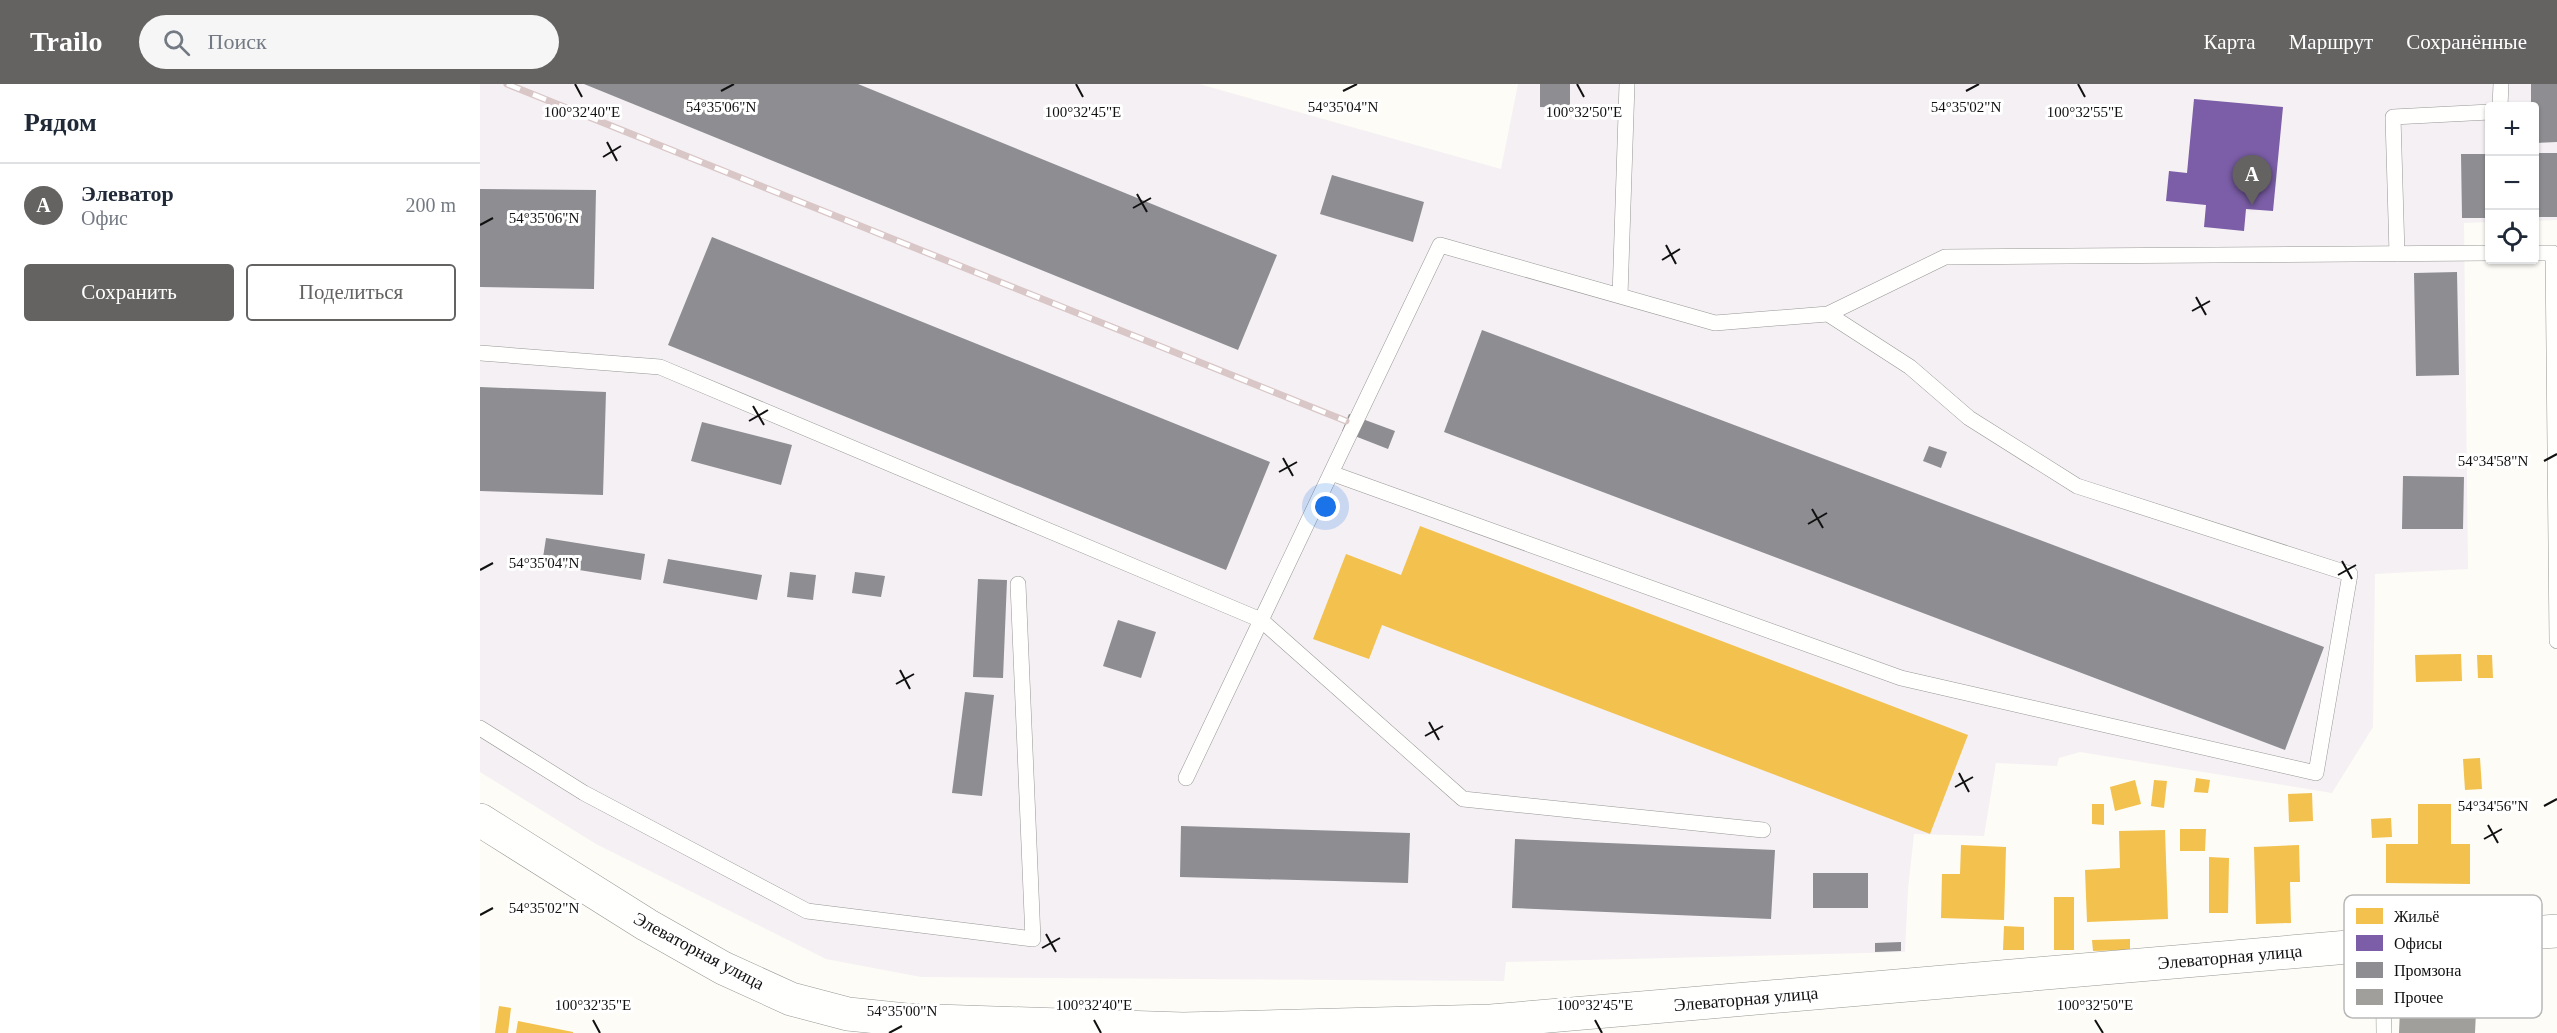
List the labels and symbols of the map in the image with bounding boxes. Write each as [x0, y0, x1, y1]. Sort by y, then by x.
text: 54°35'06"N [686, 99, 756, 115]
text: 54°35'04"N [1308, 99, 1378, 115]
text: 54°35'02"N [1931, 99, 2001, 115]
text: 100°32'40"E [544, 104, 620, 120]
text: 100°32'45"E [1045, 104, 1121, 120]
text: 100°32'50"E [1546, 104, 1622, 120]
text: 100°32'55"E [2047, 104, 2123, 120]
pin: A [2232, 156, 2272, 205]
text: 54°35'06"N [509, 210, 579, 226]
text: 54°34'58"N [2458, 453, 2528, 469]
your location [1311, 492, 1340, 521]
text: 54°35'04"N [509, 555, 579, 571]
text: 54°34'56"N [2458, 798, 2528, 814]
legend [2344, 895, 2542, 1018]
text: 54°35'02"N [509, 900, 579, 916]
street label: Элеваторная улица [630, 908, 768, 994]
text: Жильё [2394, 908, 2439, 925]
text: Офисы [2394, 935, 2443, 953]
street label: Элеваторная улица [2157, 941, 2303, 973]
text: Промзона [2394, 962, 2461, 980]
street label: Элеваторная улица [1673, 983, 1819, 1015]
text: Прочее [2394, 989, 2443, 1007]
text: 100°32'35"E [555, 997, 631, 1013]
text: 100°32'40"E [1056, 997, 1132, 1013]
text: 100°32'45"E [1557, 997, 1633, 1013]
text: 100°32'50"E [2057, 997, 2133, 1013]
text: 54°35'00"N [867, 1003, 937, 1019]

